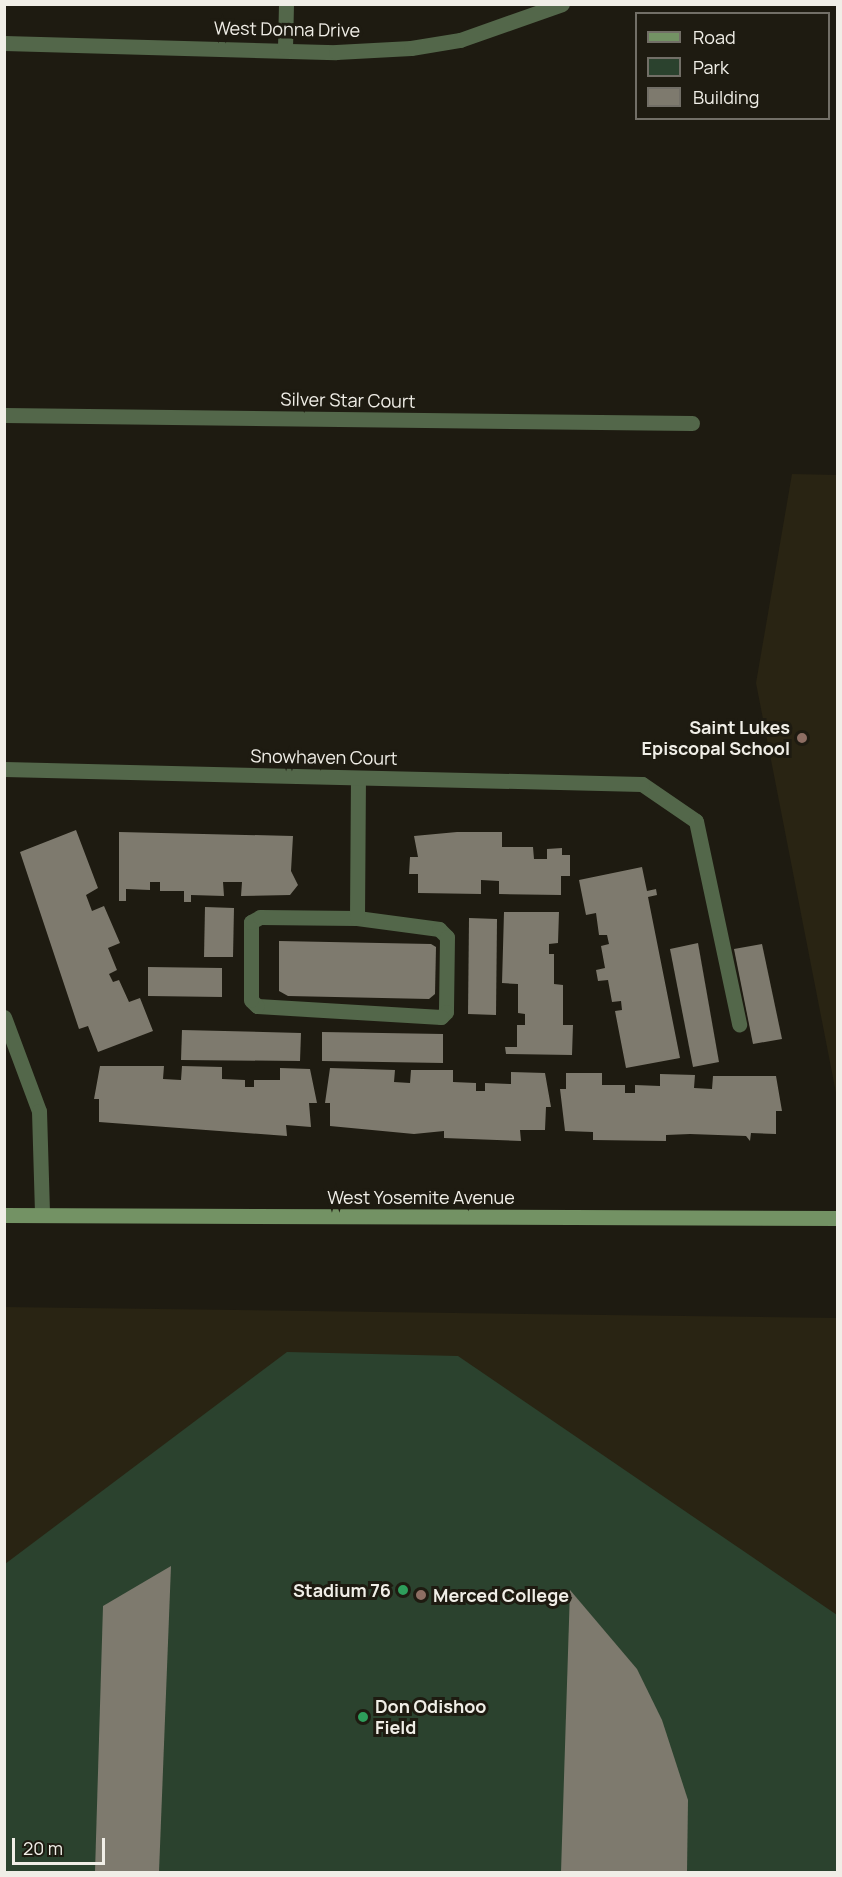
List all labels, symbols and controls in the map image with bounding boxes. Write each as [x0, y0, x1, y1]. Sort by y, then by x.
legend [635, 12, 830, 120]
street label: West Donna Drive [214, 17, 360, 41]
text: Road [693, 25, 736, 49]
text: Park [693, 55, 729, 79]
text: Building [693, 85, 759, 109]
street label: Silver Star Court [280, 388, 416, 412]
place label: Saint Lukes Episcopal School [642, 717, 790, 760]
marker: Saint Lukes Episcopal School [795, 731, 809, 745]
street label: Snowhaven Court [250, 745, 398, 769]
street label: West Yosemite Avenue [327, 1186, 515, 1208]
place label: Stadium 76 [293, 1579, 391, 1601]
marker: Stadium 76 [396, 1583, 410, 1597]
place label: Merced College [433, 1584, 569, 1606]
marker: Merced College [414, 1588, 428, 1602]
place label: Don Odishoo Field [375, 1696, 486, 1738]
marker: Don Odishoo Field [356, 1710, 370, 1724]
scale bar [15, 1826, 108, 1864]
text: 20 m [23, 1836, 63, 1860]

